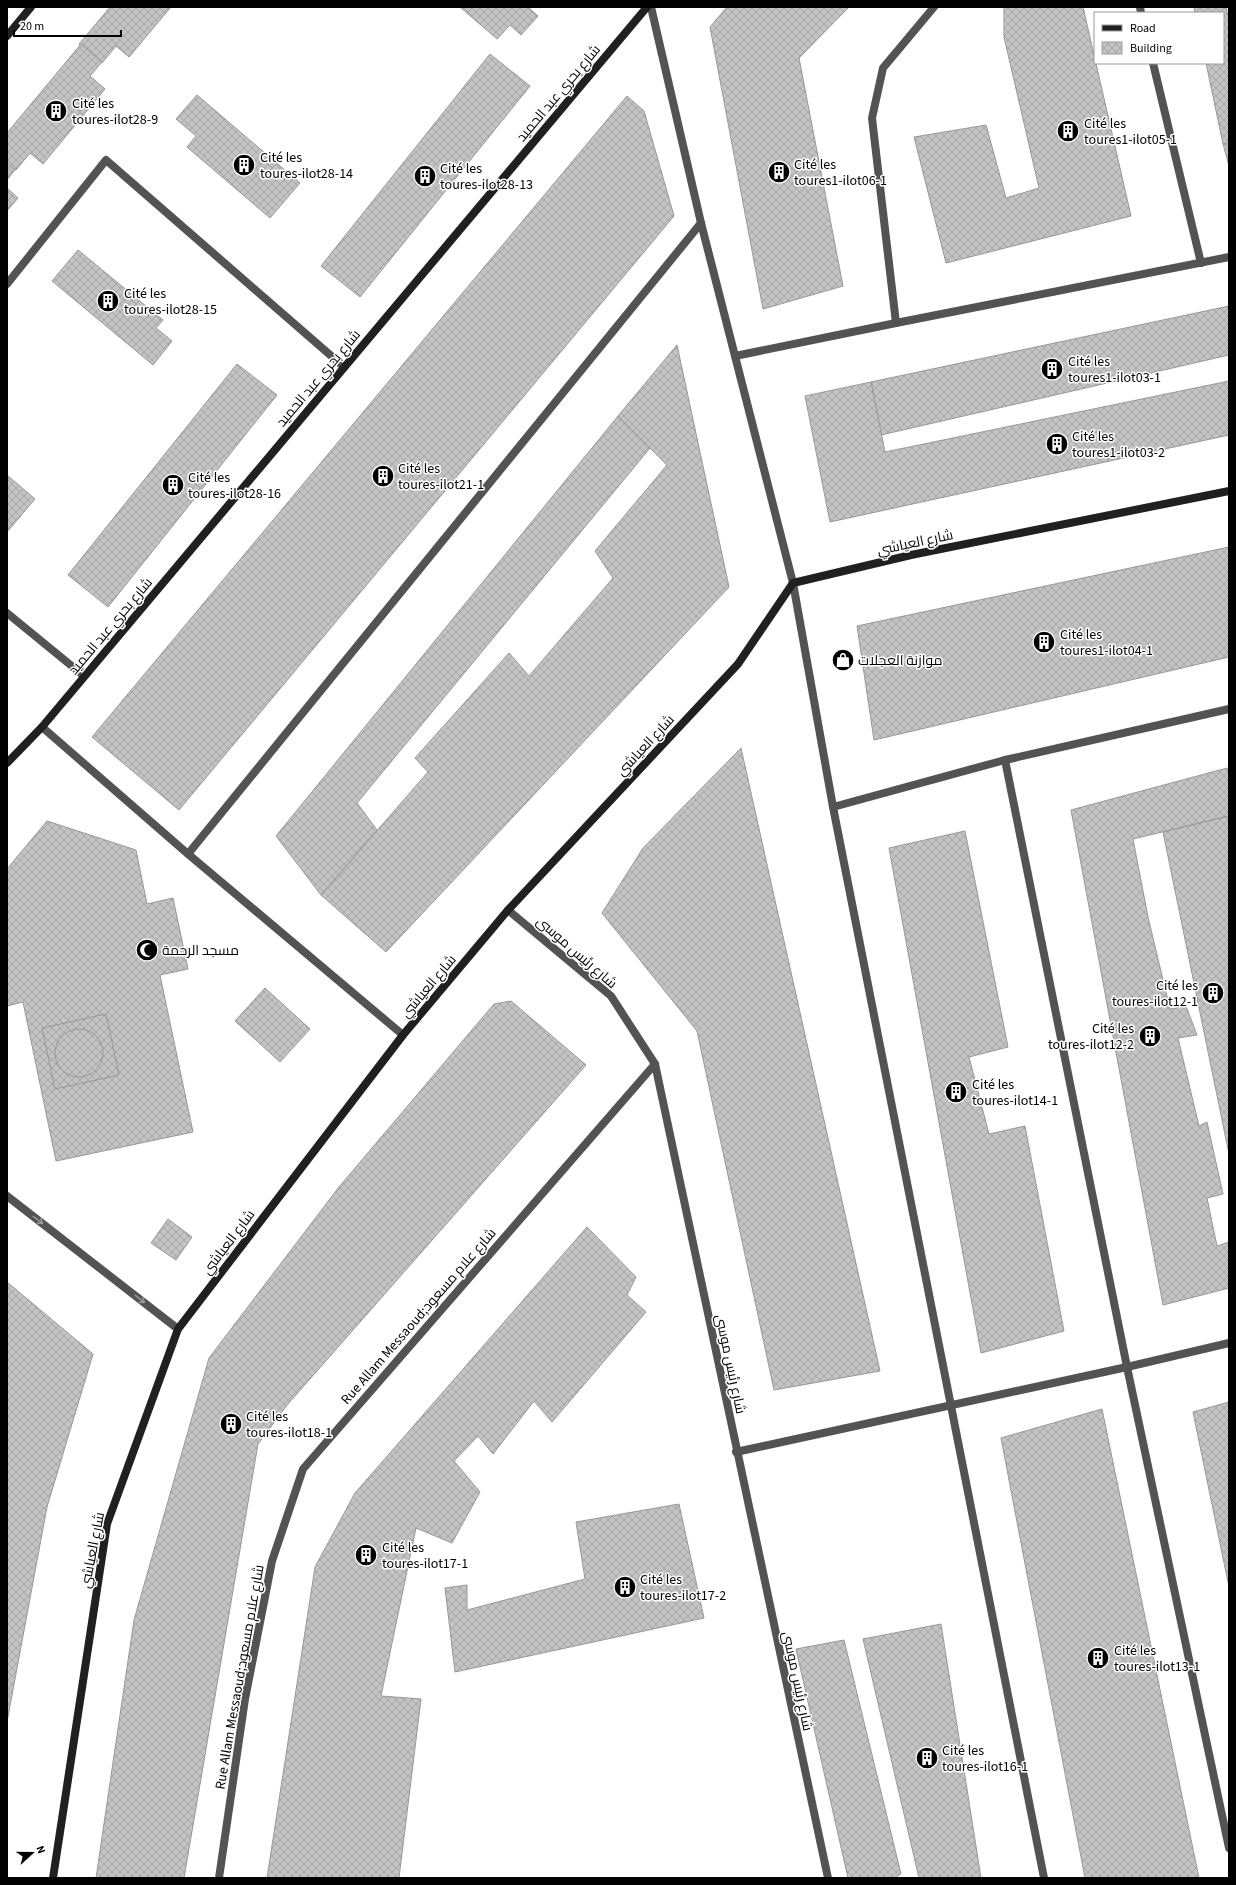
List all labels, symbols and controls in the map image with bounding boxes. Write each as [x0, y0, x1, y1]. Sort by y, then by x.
scale bar [14, 12, 121, 38]
legend [1094, 12, 1224, 64]
text: 20 m [20, 18, 44, 35]
text: Road [1130, 20, 1156, 37]
text: Building [1130, 40, 1172, 57]
street label: شارع بحري عبد الحميد [512, 41, 606, 147]
place label: Cité les toures-ilot28-9 [72, 94, 158, 130]
building icon: Cité les toures-ilot28-9 [43, 98, 69, 124]
place label: Cité les toures1-ilot05-1 [1084, 114, 1177, 150]
building icon: Cité les toures1-ilot05-1 [1055, 118, 1081, 144]
place label: Cité les toures-ilot28-14 [260, 148, 353, 184]
building icon: Cité les toures-ilot28-14 [231, 152, 257, 178]
place label: Cité les toures1-ilot06-1 [794, 155, 887, 191]
place label: Cité les toures-ilot28-13 [440, 159, 533, 195]
building icon: Cité les toures1-ilot06-1 [766, 159, 792, 185]
building icon: Cité les toures-ilot28-13 [412, 163, 438, 189]
place label: Cité les toures-ilot28-15 [124, 284, 217, 320]
building icon: Cité les toures-ilot28-15 [95, 288, 121, 314]
street label: شارع بحري عبد الحميد [272, 326, 366, 432]
place label: Cité les toures1-ilot03-1 [1068, 352, 1161, 388]
building icon: Cité les toures1-ilot03-1 [1039, 356, 1065, 382]
place label: Cité les toures1-ilot03-2 [1072, 427, 1165, 463]
building icon: Cité les toures1-ilot03-2 [1044, 431, 1070, 457]
place label: Cité les toures-ilot21-1 [398, 459, 484, 495]
building icon: Cité les toures-ilot21-1 [370, 463, 396, 489]
place label: Cité les toures-ilot28-16 [188, 468, 281, 504]
building icon: Cité les toures-ilot28-16 [160, 472, 186, 498]
street label: شارع العياشي [875, 525, 955, 561]
street label: شارع بحري عبد الحميد [64, 574, 158, 680]
place label: Cité les toures1-ilot04-1 [1060, 625, 1153, 661]
building icon: Cité les toures1-ilot04-1 [1031, 629, 1057, 655]
shop icon: موازنة العجلات [830, 647, 856, 673]
place label: موازنة العجلات [858, 651, 943, 671]
street label: شارع العياشي [612, 711, 679, 781]
street label: شارع رئيس موسى [532, 912, 621, 994]
mosque icon: مسجد الرحمة [134, 937, 160, 963]
place label: مسجد الرحمة [162, 941, 239, 961]
street label: شارع العياشي [396, 951, 461, 1023]
place label: Cité les toures-ilot12-1 [1112, 976, 1198, 1012]
building icon: Cité les toures-ilot12-1 [1200, 980, 1226, 1006]
place label: Cité les toures-ilot12-2 [1048, 1019, 1134, 1055]
building icon: Cité les toures-ilot12-2 [1137, 1023, 1163, 1049]
place label: Cité les toures-ilot14-1 [972, 1075, 1058, 1111]
building icon: Cité les toures-ilot14-1 [943, 1079, 969, 1105]
street label: شارع العياشي [198, 1206, 260, 1279]
one-way arrow [32, 1215, 43, 1224]
street label: Rue Allam Messaoud;شارع علام مسعود [336, 1224, 501, 1409]
one-way arrow [135, 1295, 146, 1304]
street label: شارع رئيس موسى [710, 1313, 750, 1416]
place label: Cité les toures-ilot18-1 [246, 1407, 332, 1443]
building icon: Cité les toures-ilot18-1 [218, 1411, 244, 1437]
street label: شارع العياشي [76, 1510, 110, 1590]
place label: Cité les toures-ilot17-1 [382, 1538, 468, 1574]
building icon: Cité les toures-ilot17-1 [353, 1542, 379, 1568]
street label: Rue Allam Messaoud;شارع علام مسعود [210, 1563, 270, 1791]
place label: Cité les toures-ilot17-2 [640, 1570, 726, 1606]
building icon: Cité les toures-ilot17-2 [612, 1574, 638, 1600]
street label: شارع رئيس موسى [777, 1630, 817, 1733]
place label: Cité les toures-ilot13-1 [1114, 1641, 1200, 1677]
building icon: Cité les toures-ilot13-1 [1085, 1645, 1111, 1671]
place label: Cité les toures-ilot16-1 [942, 1741, 1028, 1777]
building icon: Cité les toures-ilot16-1 [914, 1745, 940, 1771]
north arrow [12, 1833, 52, 1873]
text: N [33, 1843, 49, 1856]

